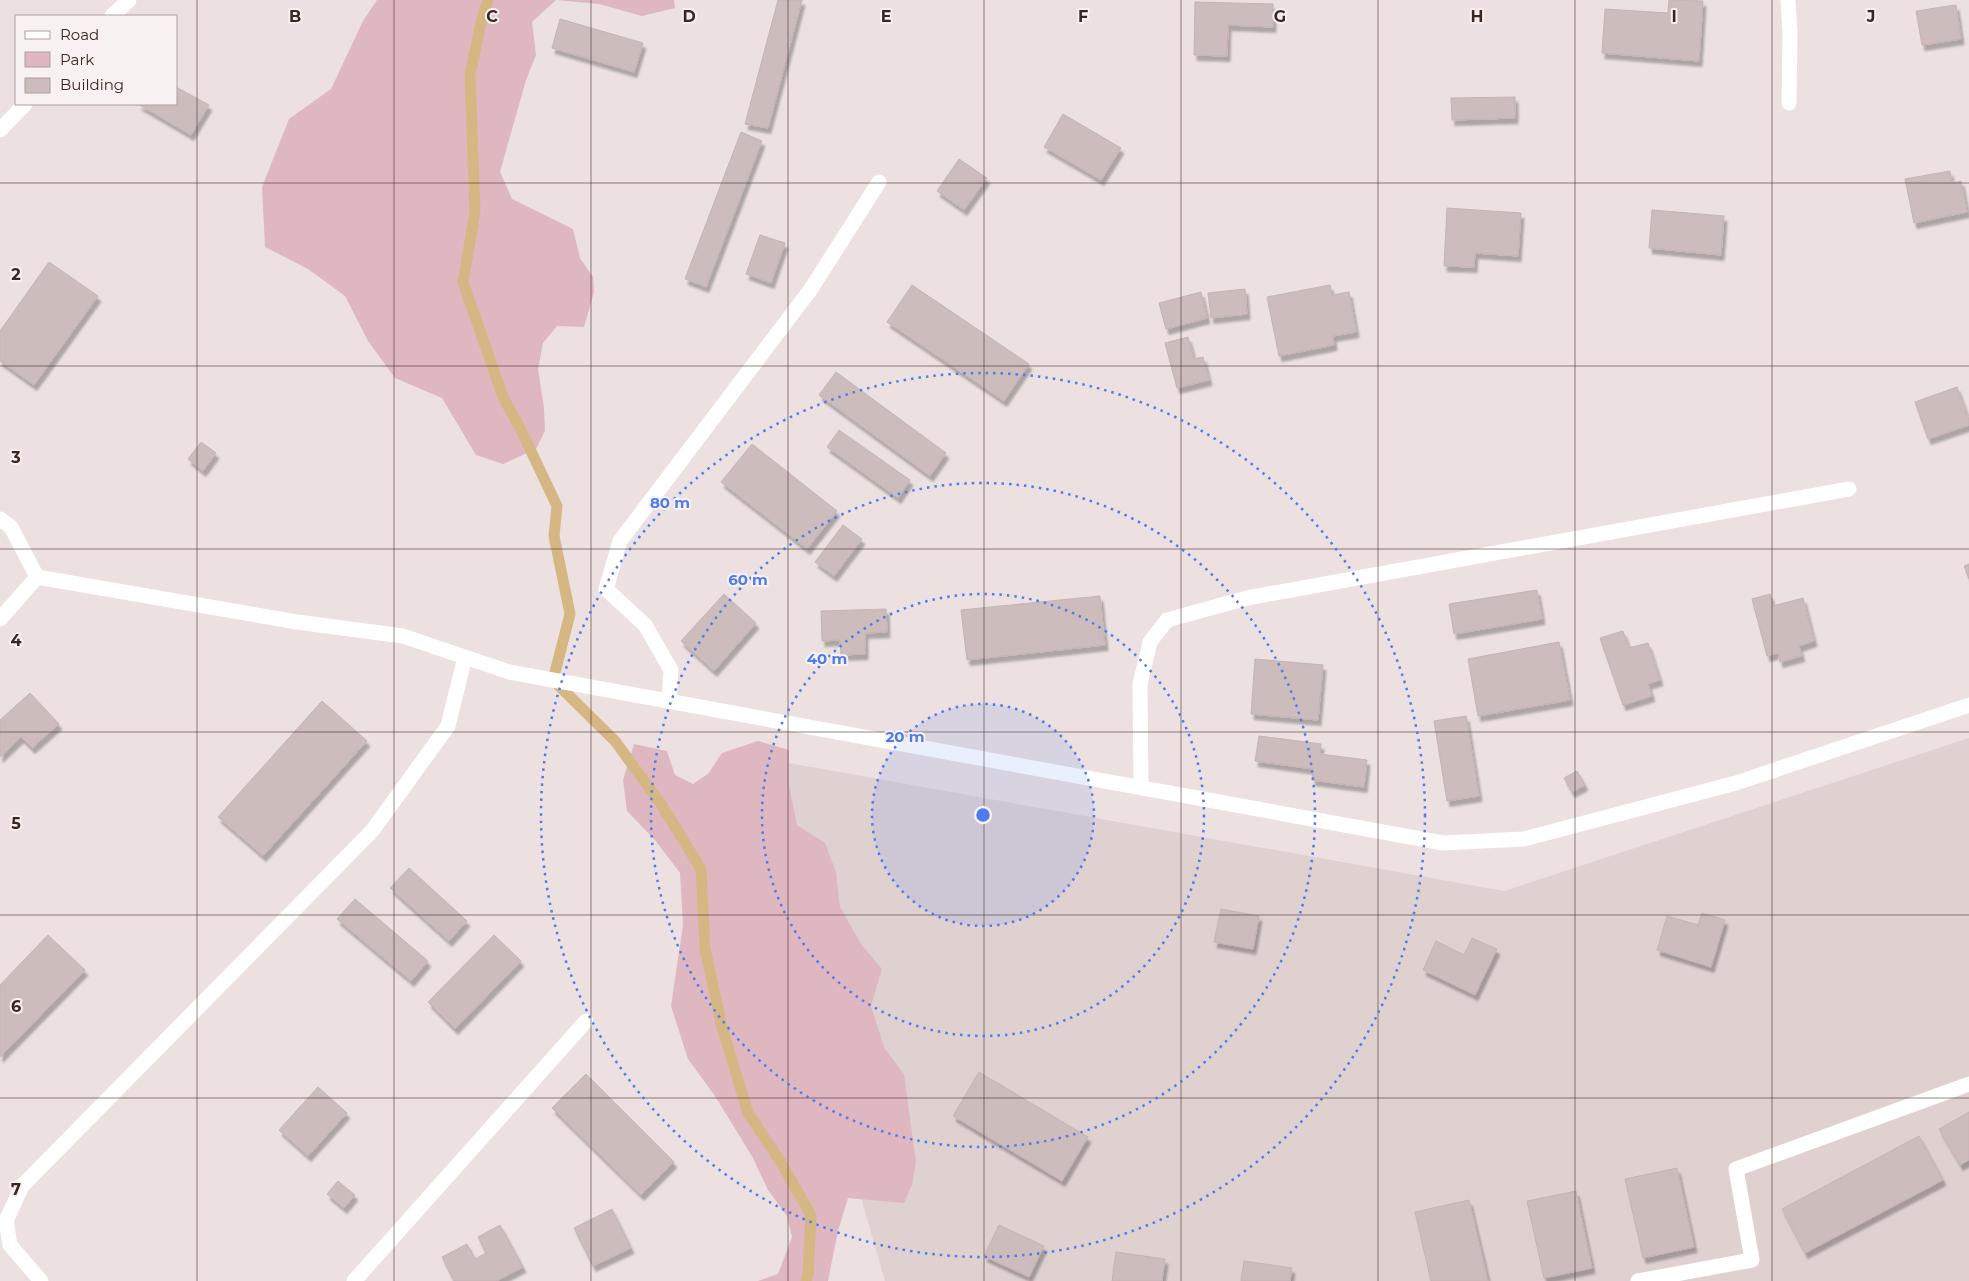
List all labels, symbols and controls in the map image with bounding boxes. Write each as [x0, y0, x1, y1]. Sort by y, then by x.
text: B [289, 7, 301, 26]
text: C [486, 7, 498, 26]
text: D [682, 7, 696, 26]
text: E [881, 7, 891, 26]
text: F [1078, 7, 1088, 26]
text: G [1274, 7, 1286, 26]
text: H [1471, 7, 1483, 26]
text: I [1671, 7, 1677, 26]
text: J [1866, 7, 1875, 26]
legend [15, 15, 178, 105]
text: Road [60, 25, 99, 44]
text: Park [60, 50, 94, 69]
text: Building [60, 75, 124, 94]
text: 2 [11, 265, 21, 284]
text: 3 [10, 448, 21, 467]
text: 80 m [650, 493, 690, 512]
text: 60 m [728, 570, 768, 589]
text: 4 [10, 631, 22, 650]
text: 40 m [807, 649, 847, 668]
text: 20 m [885, 727, 925, 746]
centre of rings [974, 806, 992, 824]
text: 5 [11, 814, 21, 833]
text: 6 [11, 997, 21, 1016]
text: 7 [11, 1180, 21, 1199]

